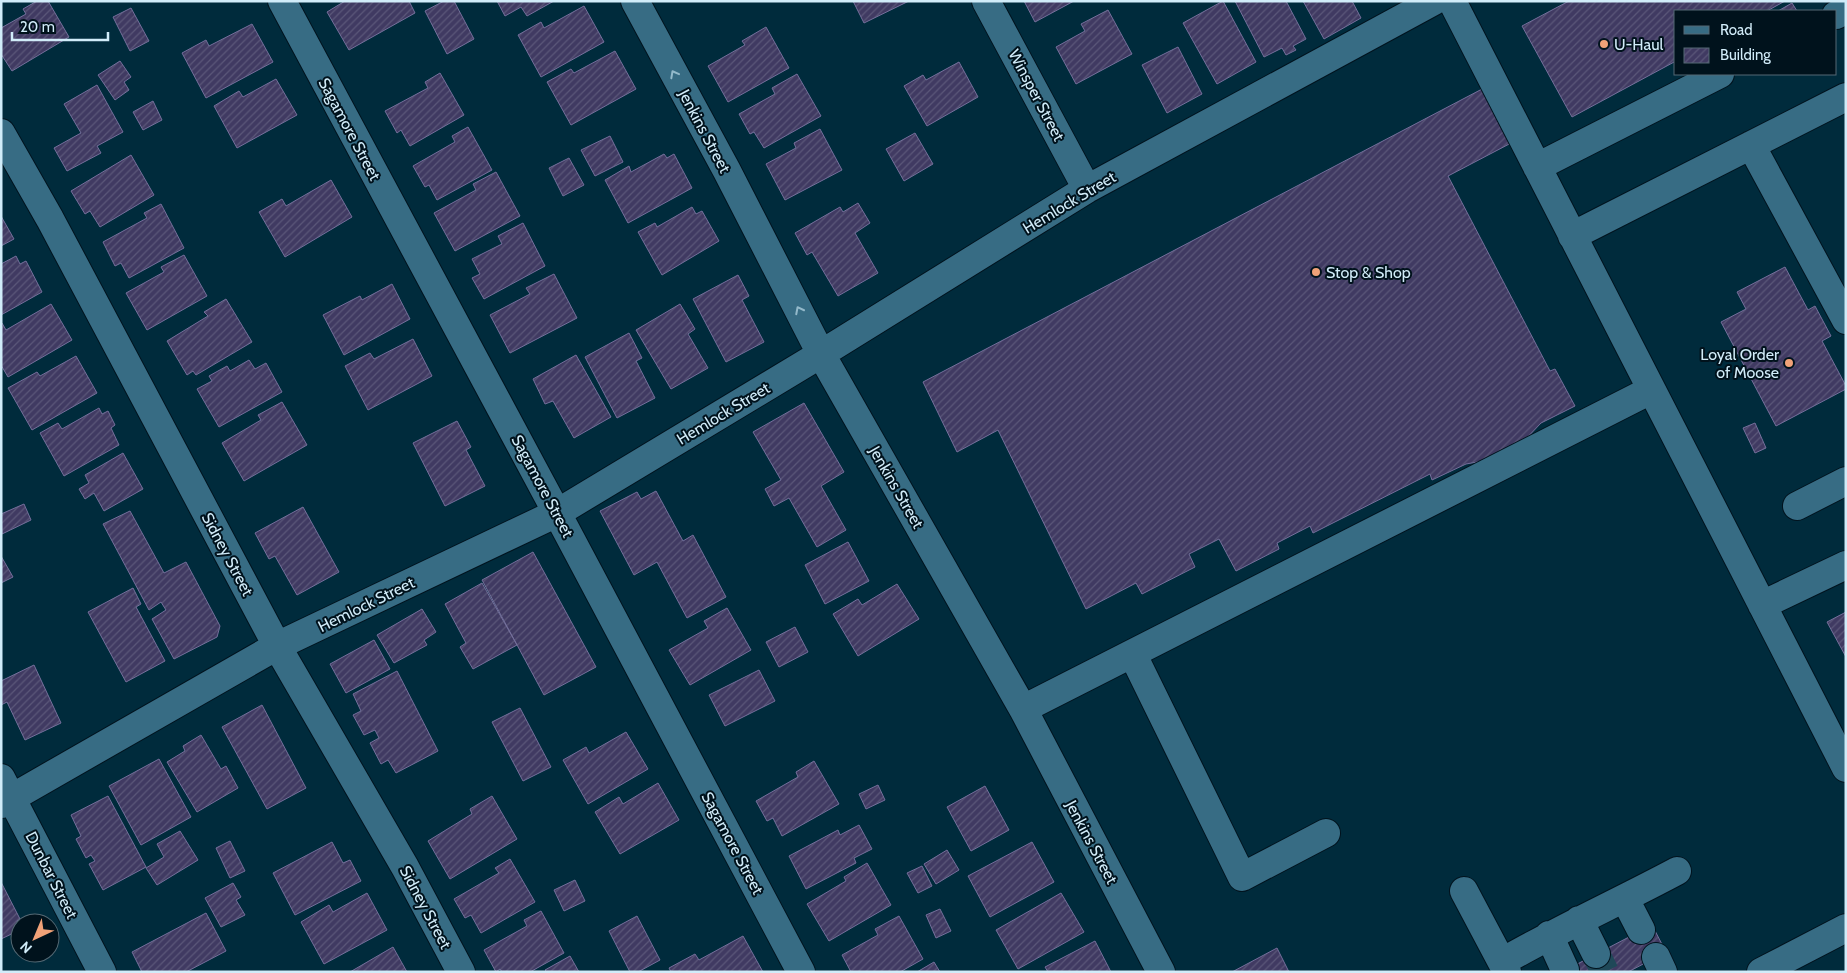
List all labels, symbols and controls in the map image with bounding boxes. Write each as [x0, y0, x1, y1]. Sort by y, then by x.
scale bar [12, 10, 109, 42]
legend [1674, 10, 1837, 75]
text: 20 m [20, 18, 55, 36]
text: Road [1720, 21, 1753, 39]
place label: U-Haul [1614, 35, 1664, 54]
marker: U-Haul [1598, 38, 1610, 50]
street label: Winsper Street [1004, 46, 1069, 145]
text: Building [1720, 46, 1771, 64]
one-way arrow [670, 70, 680, 79]
street label: Sagamore Street [315, 75, 385, 184]
street label: Jenkins Street [674, 85, 735, 177]
street label: Hemlock Street [1019, 167, 1120, 238]
place label: Stop & Shop [1326, 263, 1411, 282]
marker: Stop & Shop [1310, 266, 1322, 278]
one-way arrow [795, 307, 805, 316]
place label: Loyal Order of Moose [1700, 345, 1780, 382]
marker: Loyal Order of Moose [1783, 357, 1795, 369]
street label: Hemlock Street [673, 378, 774, 449]
street label: Sagamore Street [508, 432, 578, 541]
street label: Jenkins Street [865, 442, 928, 532]
street label: Sidney Street [198, 509, 258, 600]
street label: Hemlock Street [315, 573, 418, 636]
street label: Sagamore Street [698, 789, 768, 898]
street label: Jenkins Street [1061, 796, 1122, 888]
street label: Dunbar Street [21, 829, 82, 922]
street label: Sidney Street [396, 862, 456, 953]
north arrow [10, 913, 60, 963]
text: N [16, 937, 36, 957]

